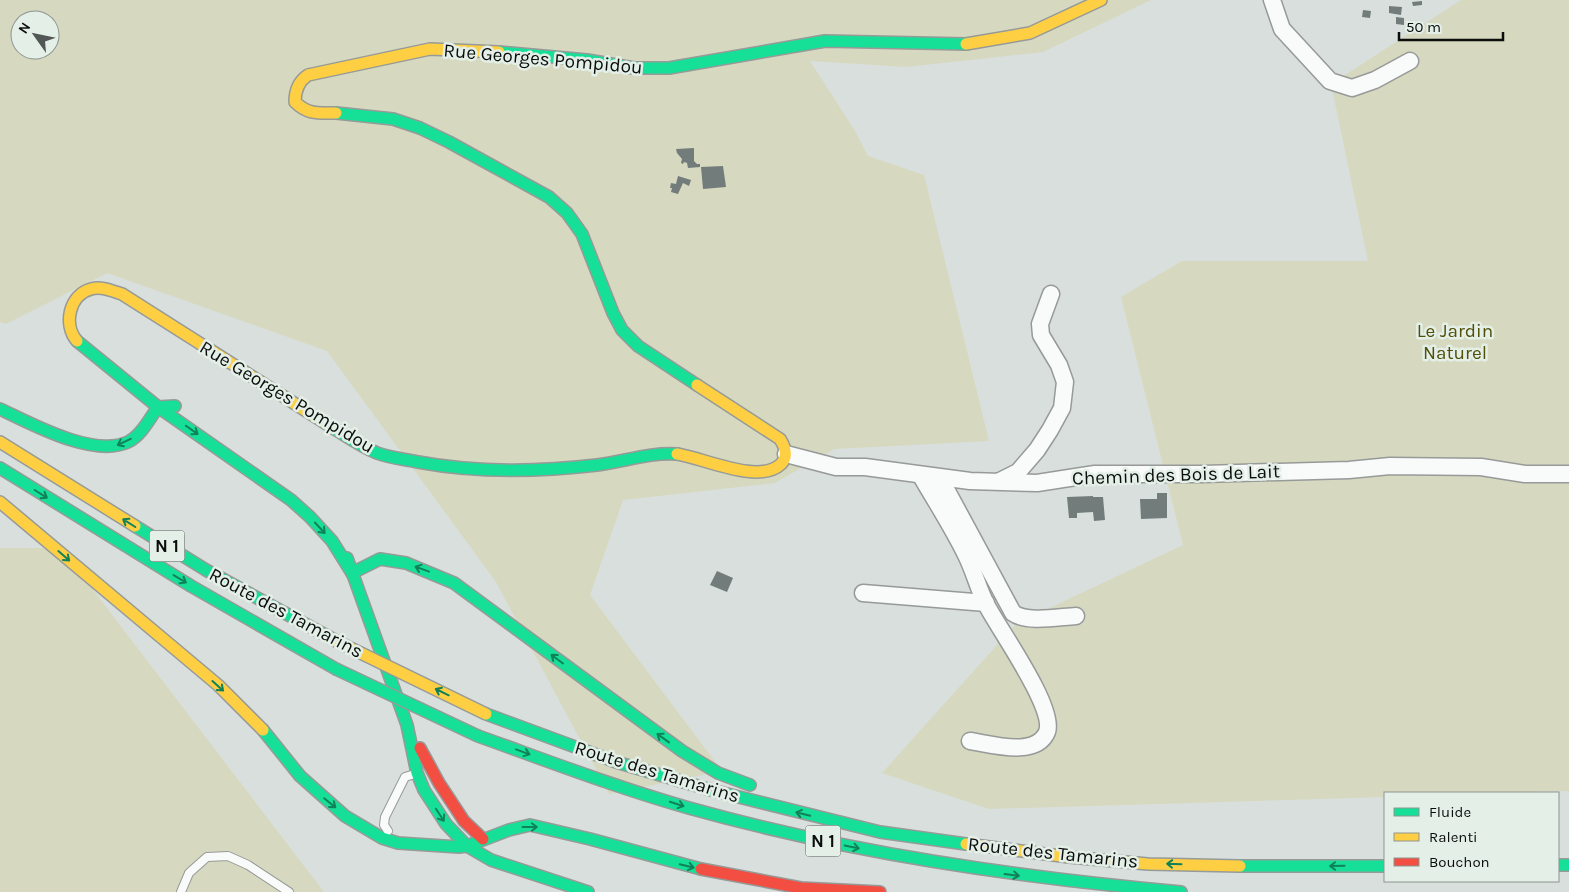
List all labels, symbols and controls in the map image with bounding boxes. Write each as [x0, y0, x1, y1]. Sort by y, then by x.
north arrow [10, 10, 60, 60]
scale bar [1399, 10, 1503, 42]
text: 50 m [1406, 18, 1441, 36]
text: N [15, 19, 34, 37]
street label: Rue Georges Pompidou [442, 39, 644, 79]
park label: Le Jardin Naturel [1417, 320, 1493, 364]
street label: Rue Georges Pompidou [196, 336, 378, 458]
one-way arrow [184, 425, 198, 435]
one-way arrow [117, 437, 132, 447]
street label: Chemin des Bois de Lait [1072, 460, 1280, 490]
one-way arrow [34, 489, 48, 499]
one-way arrow [122, 517, 136, 527]
one-way arrow [314, 522, 326, 535]
road number: N 1 [150, 530, 184, 562]
one-way arrow [57, 550, 70, 562]
street label: Route des Tamarins [205, 563, 367, 663]
one-way arrow [415, 564, 430, 573]
one-way arrow [172, 575, 186, 585]
one-way arrow [551, 653, 564, 664]
one-way arrow [212, 680, 225, 692]
one-way arrow [435, 687, 450, 697]
one-way arrow [656, 733, 670, 743]
street label: Route des Tamarins [572, 736, 742, 808]
one-way arrow [515, 748, 531, 757]
legend [1384, 792, 1559, 882]
one-way arrow [323, 798, 336, 809]
one-way arrow [669, 800, 685, 810]
text: Fluide [1429, 803, 1471, 821]
one-way arrow [436, 808, 446, 822]
one-way arrow [795, 809, 811, 818]
one-way arrow [522, 822, 538, 832]
road number: N 1 [806, 826, 840, 856]
text: Ralenti [1429, 828, 1478, 846]
street label: Route des Tamarins [967, 833, 1139, 873]
one-way arrow [844, 843, 860, 853]
text: Bouchon [1429, 853, 1490, 871]
one-way arrow [1166, 860, 1182, 869]
one-way arrow [1329, 861, 1345, 871]
one-way arrow [679, 862, 695, 871]
one-way arrow [1004, 870, 1020, 880]

